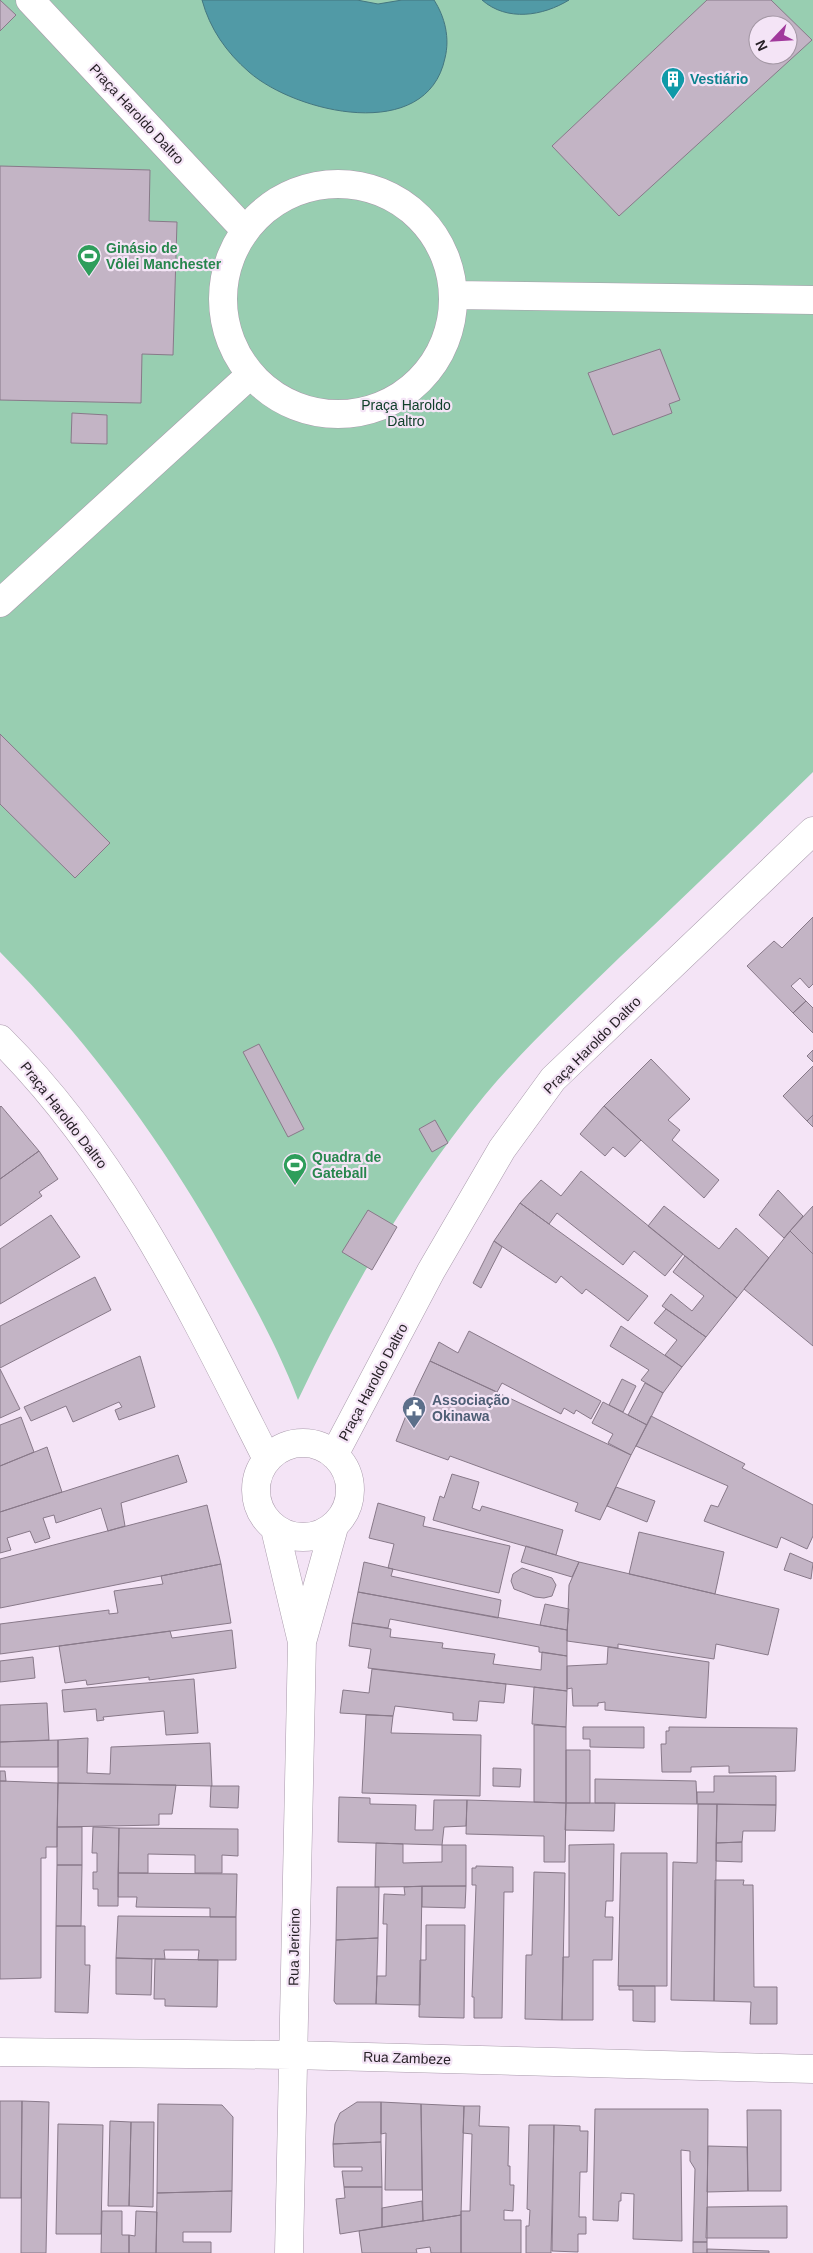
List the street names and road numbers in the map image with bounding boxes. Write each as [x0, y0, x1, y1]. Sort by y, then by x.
street label: Praça Haroldo Daltro [87, 61, 188, 167]
street label: Praça Haroldo Daltro [540, 993, 644, 1097]
street label: Praça Haroldo Daltro [17, 1059, 111, 1172]
street label: Praça Haroldo Daltro [335, 1320, 411, 1443]
street label: Rua Jericino [285, 1908, 303, 1986]
street label: Rua Zambeze [363, 2048, 451, 2068]

